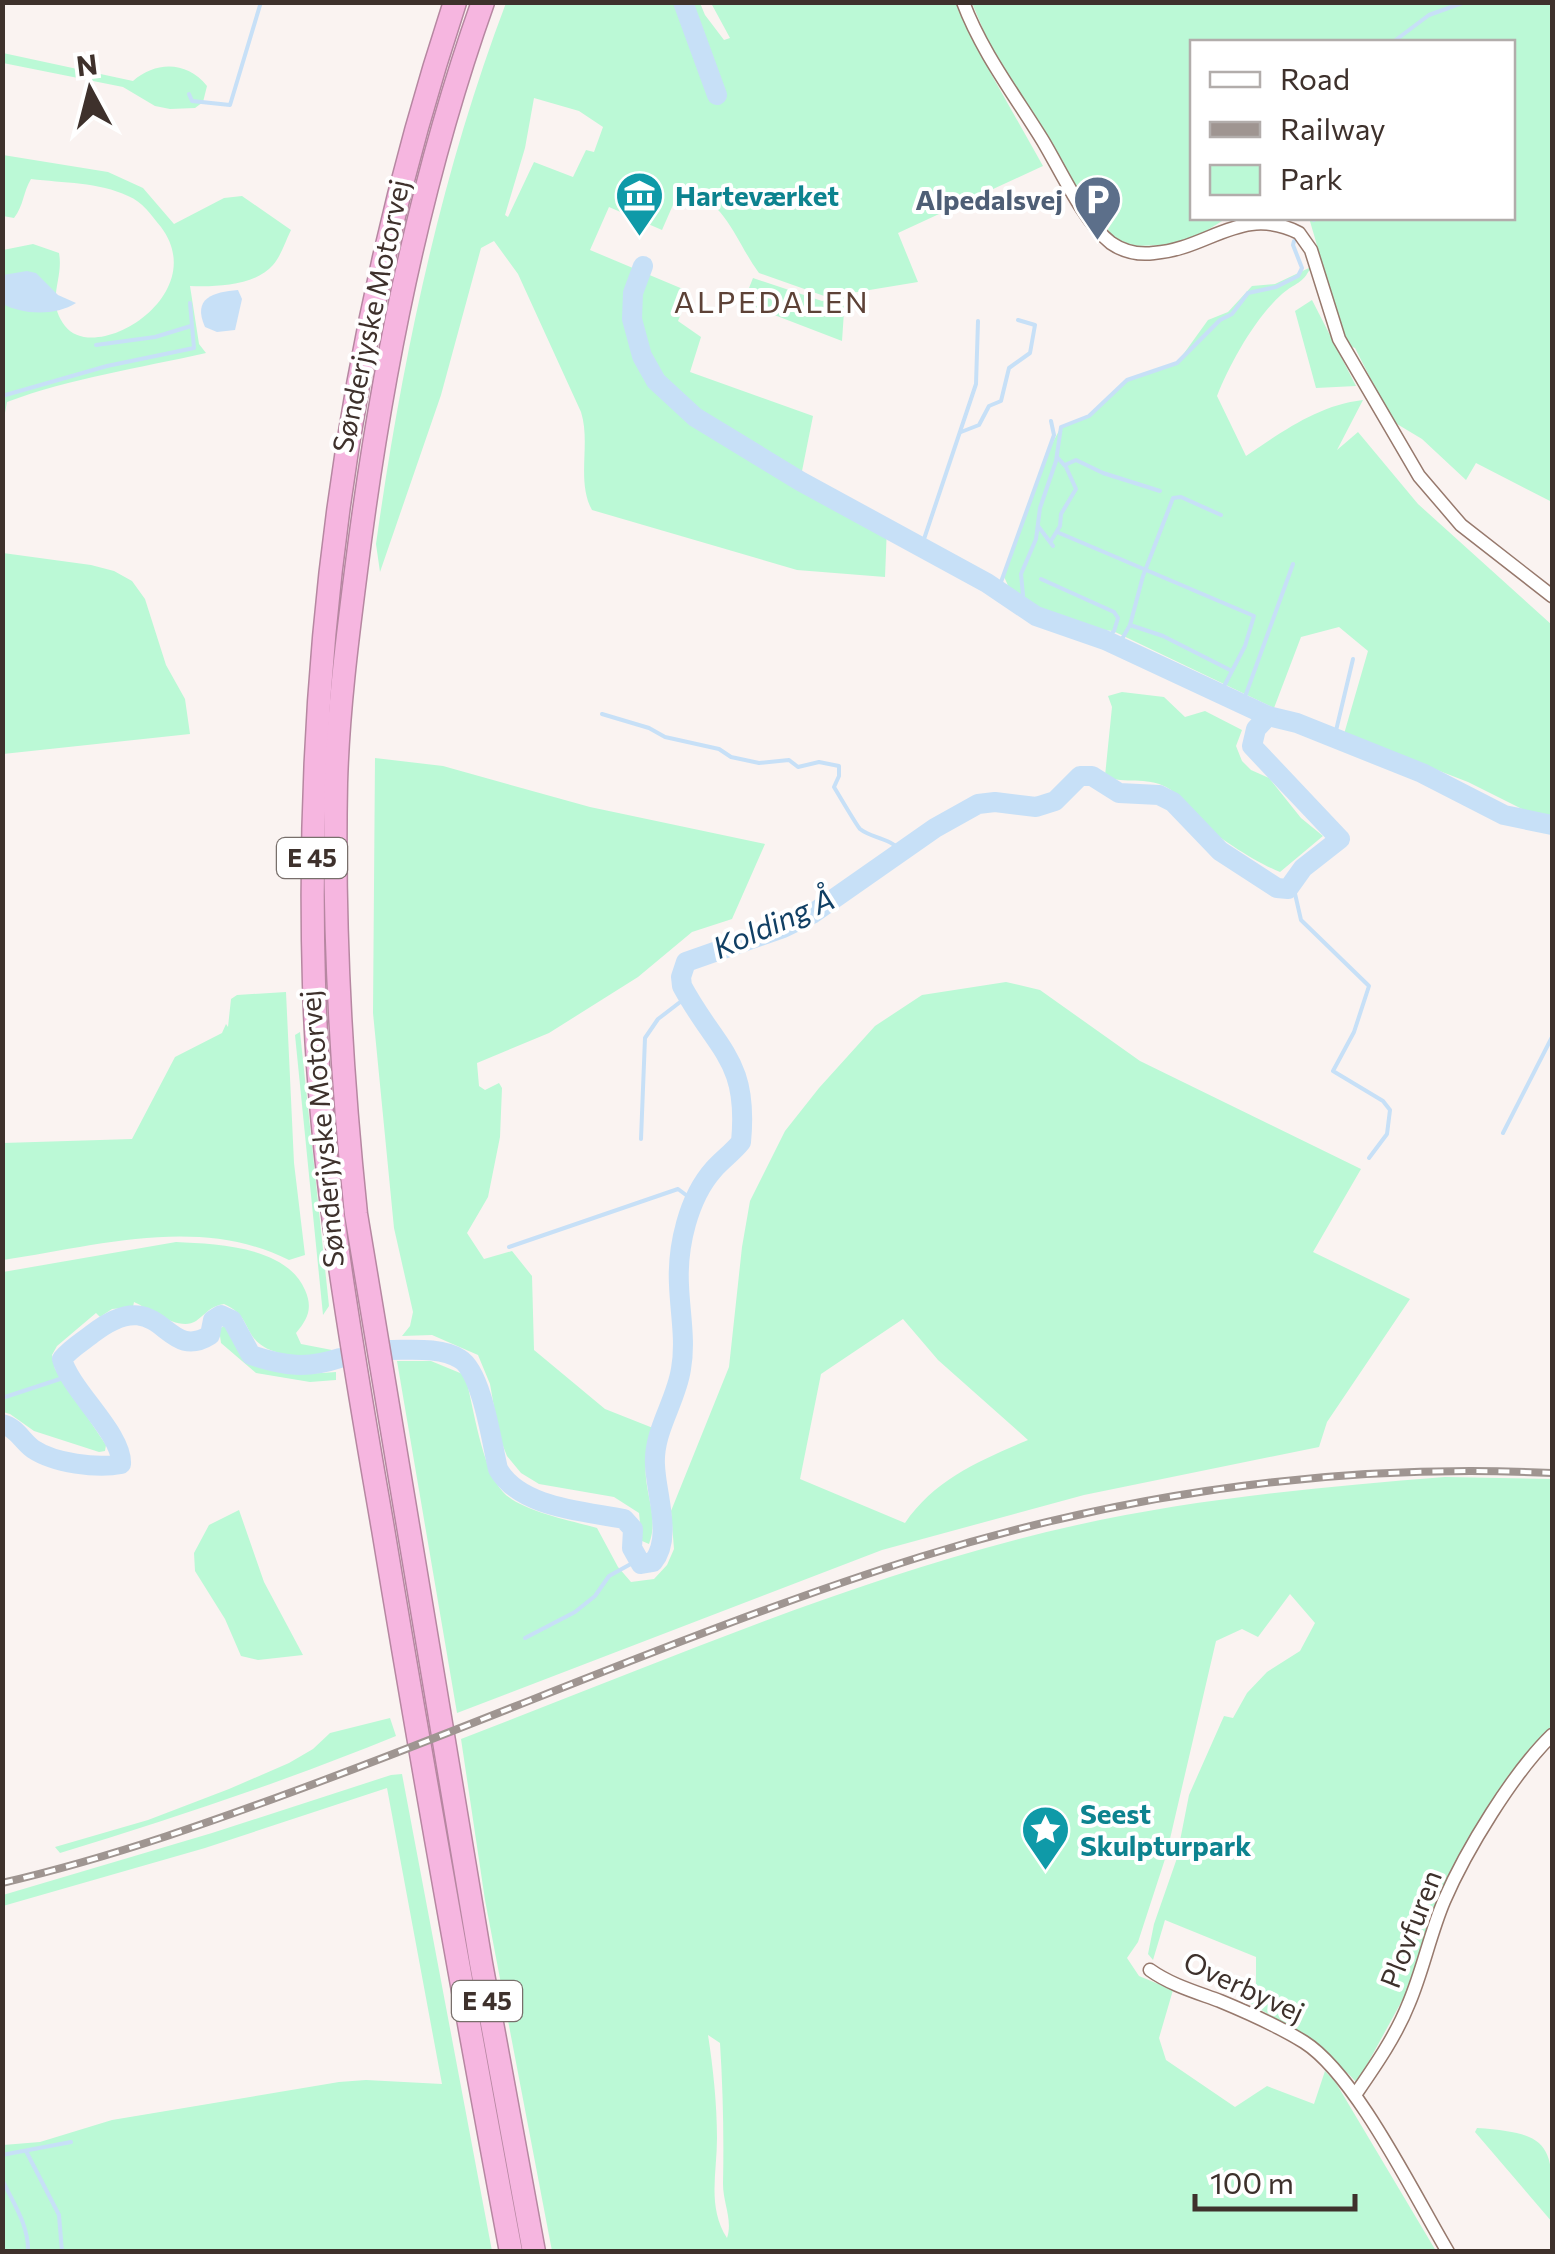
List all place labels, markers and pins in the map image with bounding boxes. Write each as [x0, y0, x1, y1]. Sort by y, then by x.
museum icon: Harteværket [614, 170, 666, 238]
parking icon: Alpedalsvej [1072, 174, 1124, 242]
place label: Harteværket [675, 178, 839, 212]
place label: Alpedalsvej [915, 182, 1063, 216]
place label: Seest Skulpturpark [1080, 1796, 1251, 1862]
place icon: Seest Skulpturpark [1019, 1804, 1071, 1872]

